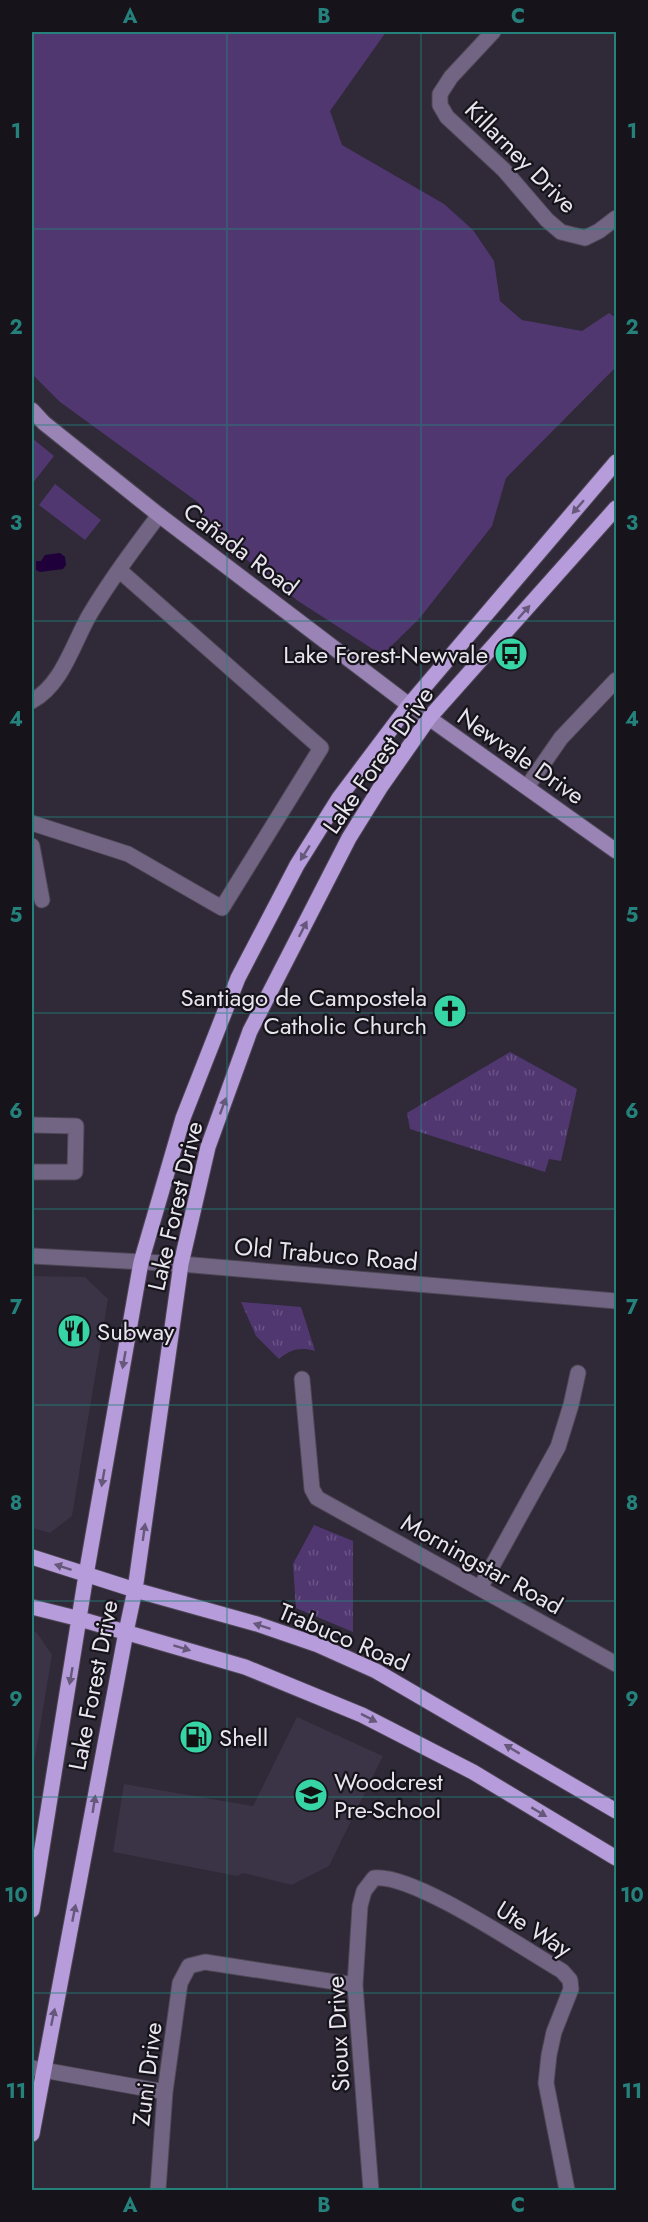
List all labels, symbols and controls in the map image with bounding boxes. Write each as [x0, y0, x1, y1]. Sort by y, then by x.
text: A [122, 2, 138, 31]
text: B [317, 2, 331, 31]
text: C [511, 2, 525, 31]
street label: Killarney Drive [457, 93, 585, 221]
text: 1 [11, 117, 21, 146]
text: 1 [627, 117, 637, 146]
text: 2 [9, 313, 23, 342]
text: 2 [625, 313, 639, 342]
street label: Cañada Road [176, 494, 306, 604]
one-way arrow [572, 499, 585, 515]
text: 3 [10, 509, 22, 538]
text: 3 [626, 509, 638, 538]
one-way arrow [517, 605, 530, 620]
bus stop icon: Lake Forest-Newvale [493, 636, 529, 672]
place label: Lake Forest-Newvale [283, 637, 488, 672]
street label: Lake Forest Drive [314, 679, 442, 841]
street label: Newvale Drive [450, 699, 592, 813]
text: 4 [9, 705, 23, 734]
text: 4 [625, 705, 639, 734]
one-way arrow [299, 845, 310, 861]
text: 5 [10, 901, 23, 930]
text: 5 [626, 901, 639, 930]
one-way arrow [297, 920, 307, 938]
place label: Santiago de Campostela Catholic Church [181, 980, 427, 1043]
church icon: Santiago de Campostela Catholic Church [432, 993, 468, 1029]
text: 6 [9, 1097, 23, 1126]
one-way arrow [218, 1097, 228, 1115]
text: 6 [625, 1097, 639, 1126]
street label: Lake Forest Drive [139, 1118, 211, 1294]
street label: Old Trabuco Road [233, 1229, 419, 1279]
text: 7 [10, 1293, 23, 1322]
text: 7 [626, 1293, 639, 1322]
restaurant icon: Subway [56, 1313, 92, 1349]
place label: Subway [97, 1314, 175, 1349]
one-way arrow [119, 1351, 128, 1370]
one-way arrow [98, 1468, 107, 1487]
text: 8 [10, 1489, 22, 1518]
text: 8 [626, 1489, 638, 1518]
street label: Morningstar Road [395, 1505, 569, 1623]
one-way arrow [139, 1522, 148, 1541]
one-way arrow [54, 1562, 72, 1572]
street label: Trabuco Road [273, 1594, 415, 1680]
street label: Lake Forest Drive [59, 1597, 127, 1773]
one-way arrow [253, 1621, 271, 1631]
one-way arrow [173, 1644, 191, 1653]
one-way arrow [66, 1667, 75, 1686]
text: 9 [9, 1685, 23, 1714]
text: 9 [625, 1685, 639, 1714]
one-way arrow [360, 1713, 377, 1723]
fuel station icon: Shell [178, 1719, 214, 1755]
place label: Shell [219, 1720, 268, 1755]
one-way arrow [504, 1743, 520, 1754]
place label: Woodcrest Pre-School [334, 1764, 443, 1827]
school or university icon: Woodcrest Pre-School [293, 1777, 329, 1813]
one-way arrow [89, 1794, 98, 1813]
one-way arrow [531, 1806, 547, 1817]
text: 10 [4, 1881, 28, 1910]
text: 10 [620, 1881, 644, 1910]
street label: Ute Way [489, 1892, 579, 1966]
one-way arrow [70, 1903, 79, 1922]
street label: Sioux Drive [317, 1975, 359, 2093]
one-way arrow [49, 2008, 59, 2026]
street label: Zuni Drive [123, 2020, 171, 2128]
text: 11 [6, 2077, 26, 2106]
text: 11 [622, 2077, 642, 2106]
text: A [122, 2191, 138, 2220]
text: B [317, 2191, 331, 2220]
text: C [511, 2191, 525, 2220]

